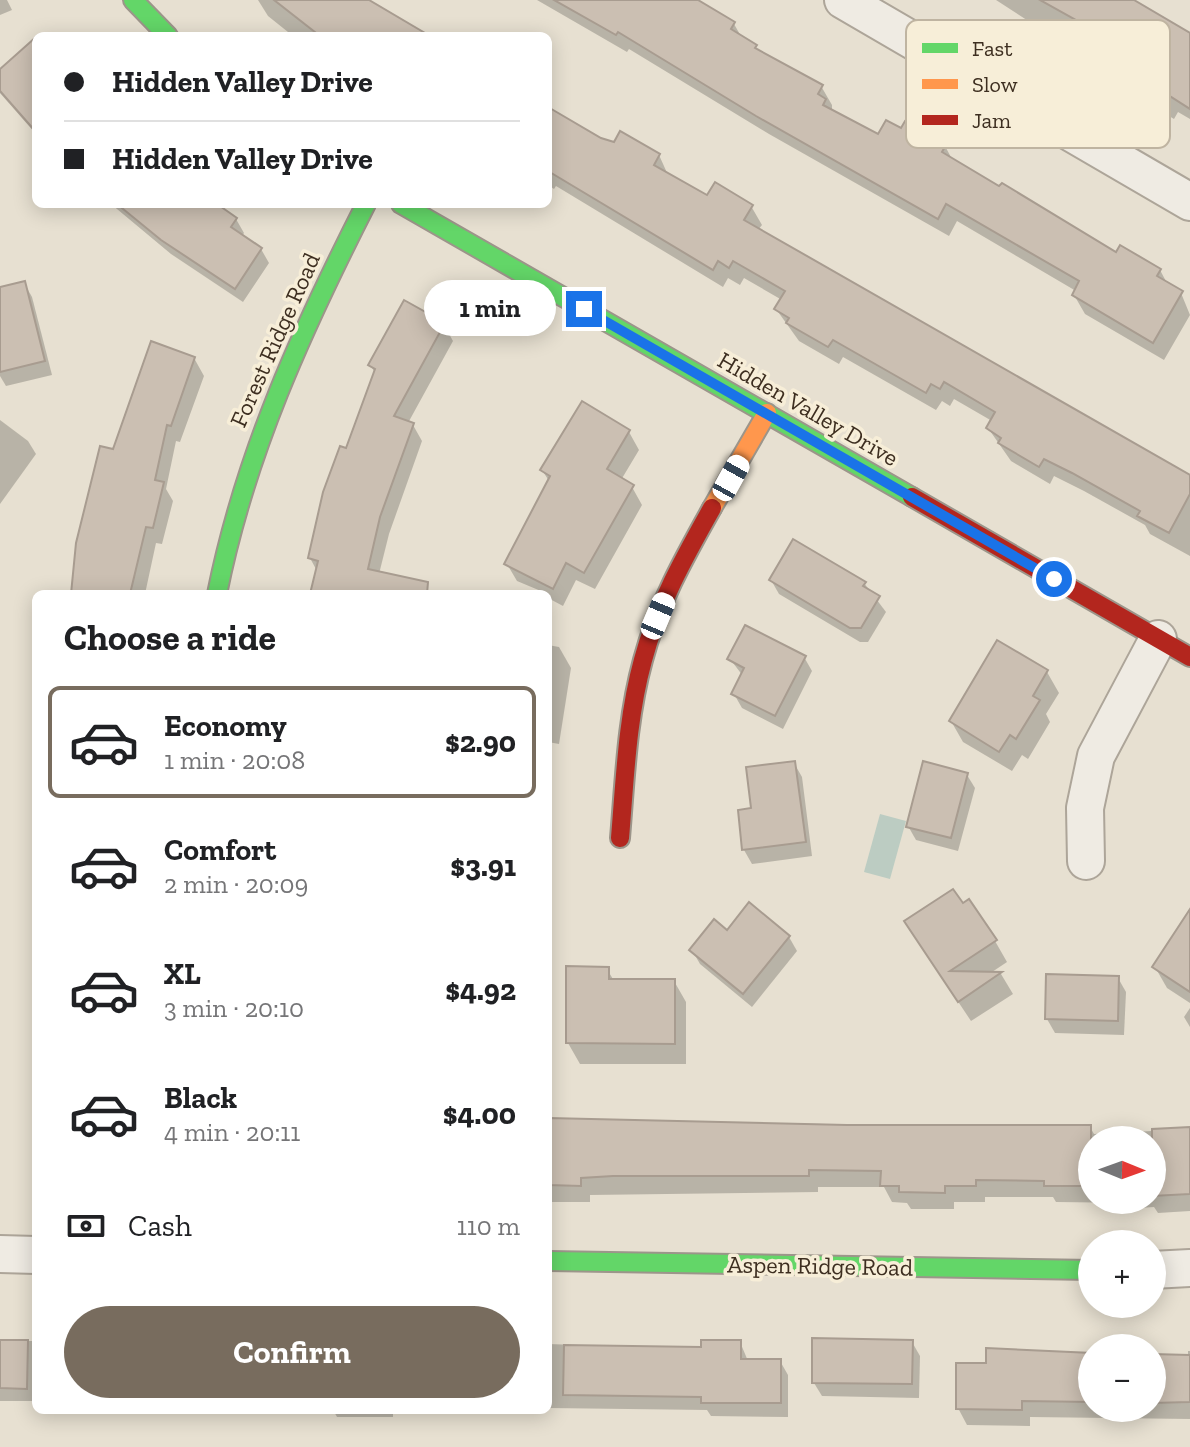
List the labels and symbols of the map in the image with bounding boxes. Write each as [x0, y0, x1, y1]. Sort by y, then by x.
legend [906, 20, 1170, 148]
text: Fast [972, 35, 1013, 62]
text: Slow [972, 71, 1018, 98]
text: Jam [972, 107, 1011, 134]
street label: Forest Ridge Road [223, 248, 326, 431]
callout: 1 min [424, 281, 556, 337]
route end [566, 291, 602, 327]
street label: Hidden Valley Drive [713, 345, 904, 472]
car [709, 451, 753, 505]
route start [1036, 561, 1072, 597]
car [638, 589, 678, 643]
north arrow [1078, 1126, 1166, 1214]
street label: Aspen Ridge Road [727, 1249, 913, 1282]

